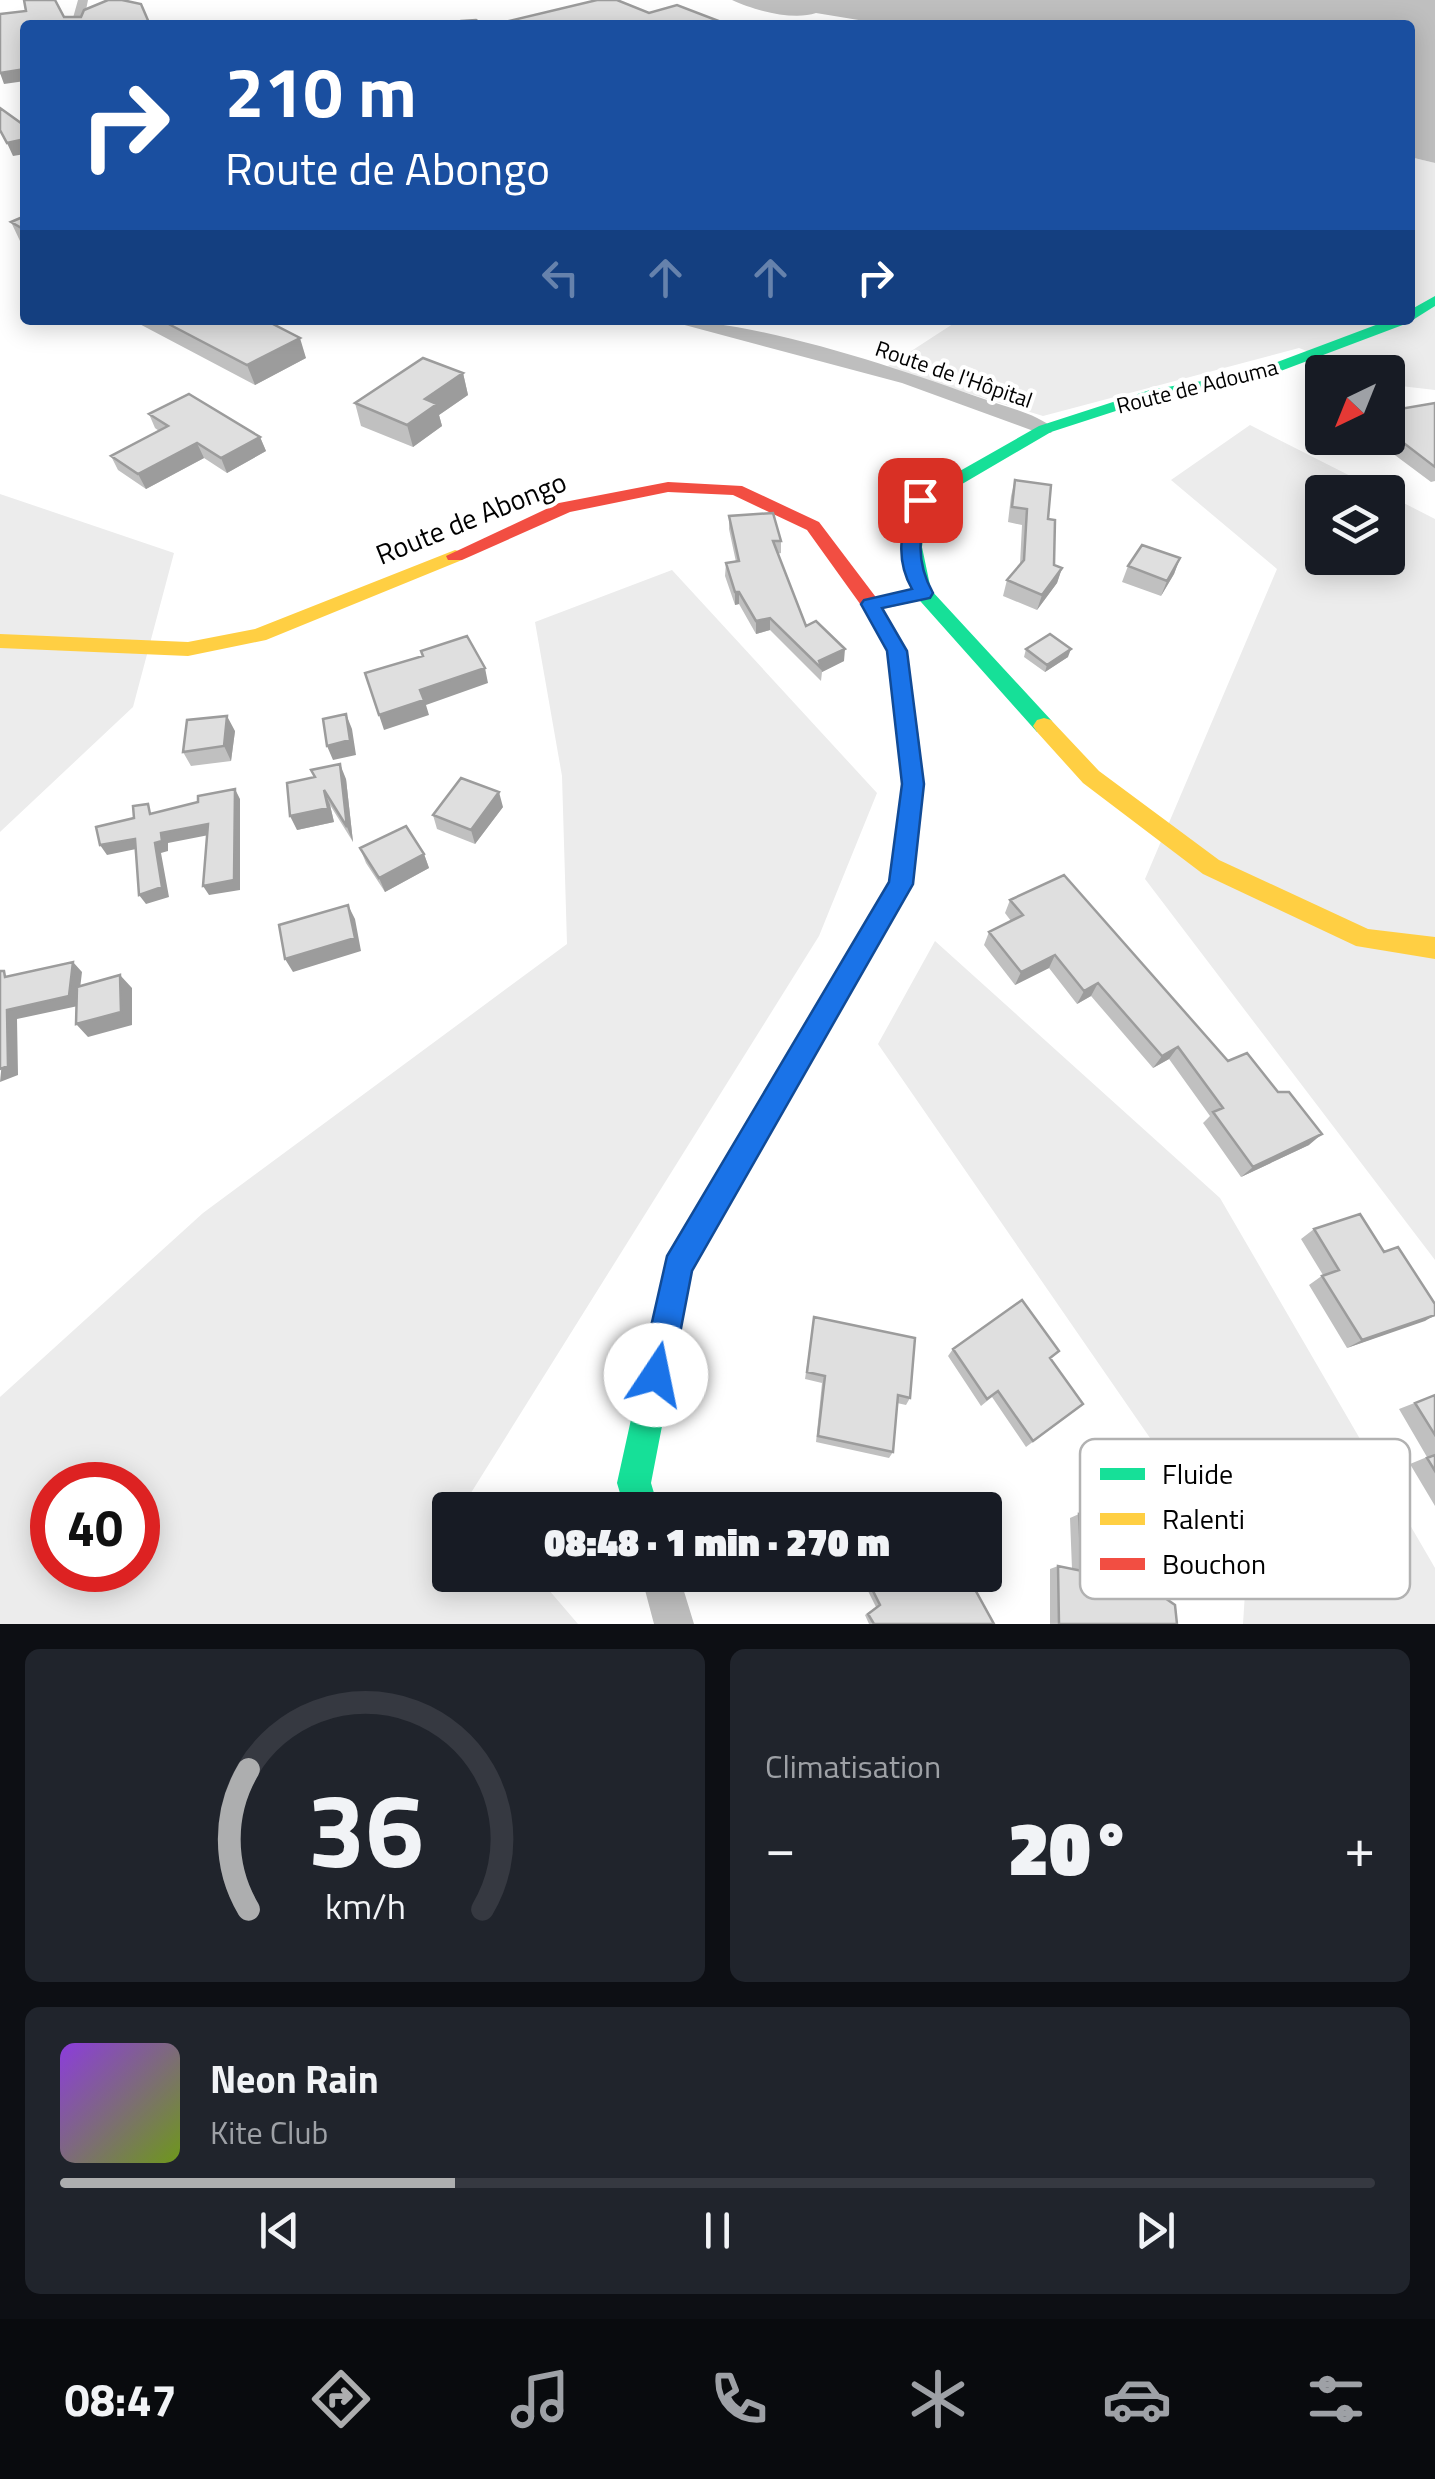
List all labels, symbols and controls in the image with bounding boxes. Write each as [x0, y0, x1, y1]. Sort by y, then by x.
text: 210 m [225, 38, 417, 144]
icon: right [60, 60, 190, 190]
text: Route de Abongo [225, 134, 550, 202]
icon: left [533, 250, 588, 305]
icon: ahead [638, 250, 693, 305]
icon: ahead [743, 250, 798, 305]
icon: right [848, 250, 903, 305]
street label: Route de l'Hôpital [871, 331, 1037, 417]
street label: Route de Adouma [1113, 350, 1281, 422]
north arrow [1305, 355, 1405, 455]
map controls [1305, 355, 1405, 575]
pin [878, 458, 963, 543]
street label: Route de Abongo [369, 460, 573, 575]
icon: arrive [893, 473, 948, 528]
button: layers [1305, 475, 1405, 575]
position arrow [604, 1323, 708, 1427]
legend [1080, 1439, 1410, 1599]
text: Fluide [1162, 1452, 1233, 1495]
speed limit sign: 40 [30, 1462, 160, 1592]
text: Ralenti [1162, 1497, 1245, 1540]
text: 08:48 · 1 min · 270 m [544, 1513, 890, 1571]
text: Bouchon [1162, 1542, 1266, 1585]
text: Climatisation [765, 1742, 941, 1790]
text: 36 [307, 1749, 423, 1907]
text: 20° [1008, 1790, 1132, 1904]
text: − [765, 1805, 796, 1888]
text: + [1344, 1805, 1375, 1888]
text: km/h [325, 1878, 405, 1933]
text: Neon Rain [210, 2050, 379, 2108]
text: Kite Club [210, 2108, 328, 2156]
icon: previous [252, 2203, 307, 2258]
icon: pause [690, 2203, 745, 2258]
icon: next [1128, 2203, 1183, 2258]
icon: directions [306, 2364, 376, 2434]
icon: music [505, 2364, 575, 2434]
icon: phone [704, 2364, 774, 2434]
icon: climate [903, 2364, 973, 2434]
icon: car [1102, 2364, 1172, 2434]
icon: filters [1301, 2364, 1371, 2434]
text: 08:47 [64, 2365, 177, 2433]

